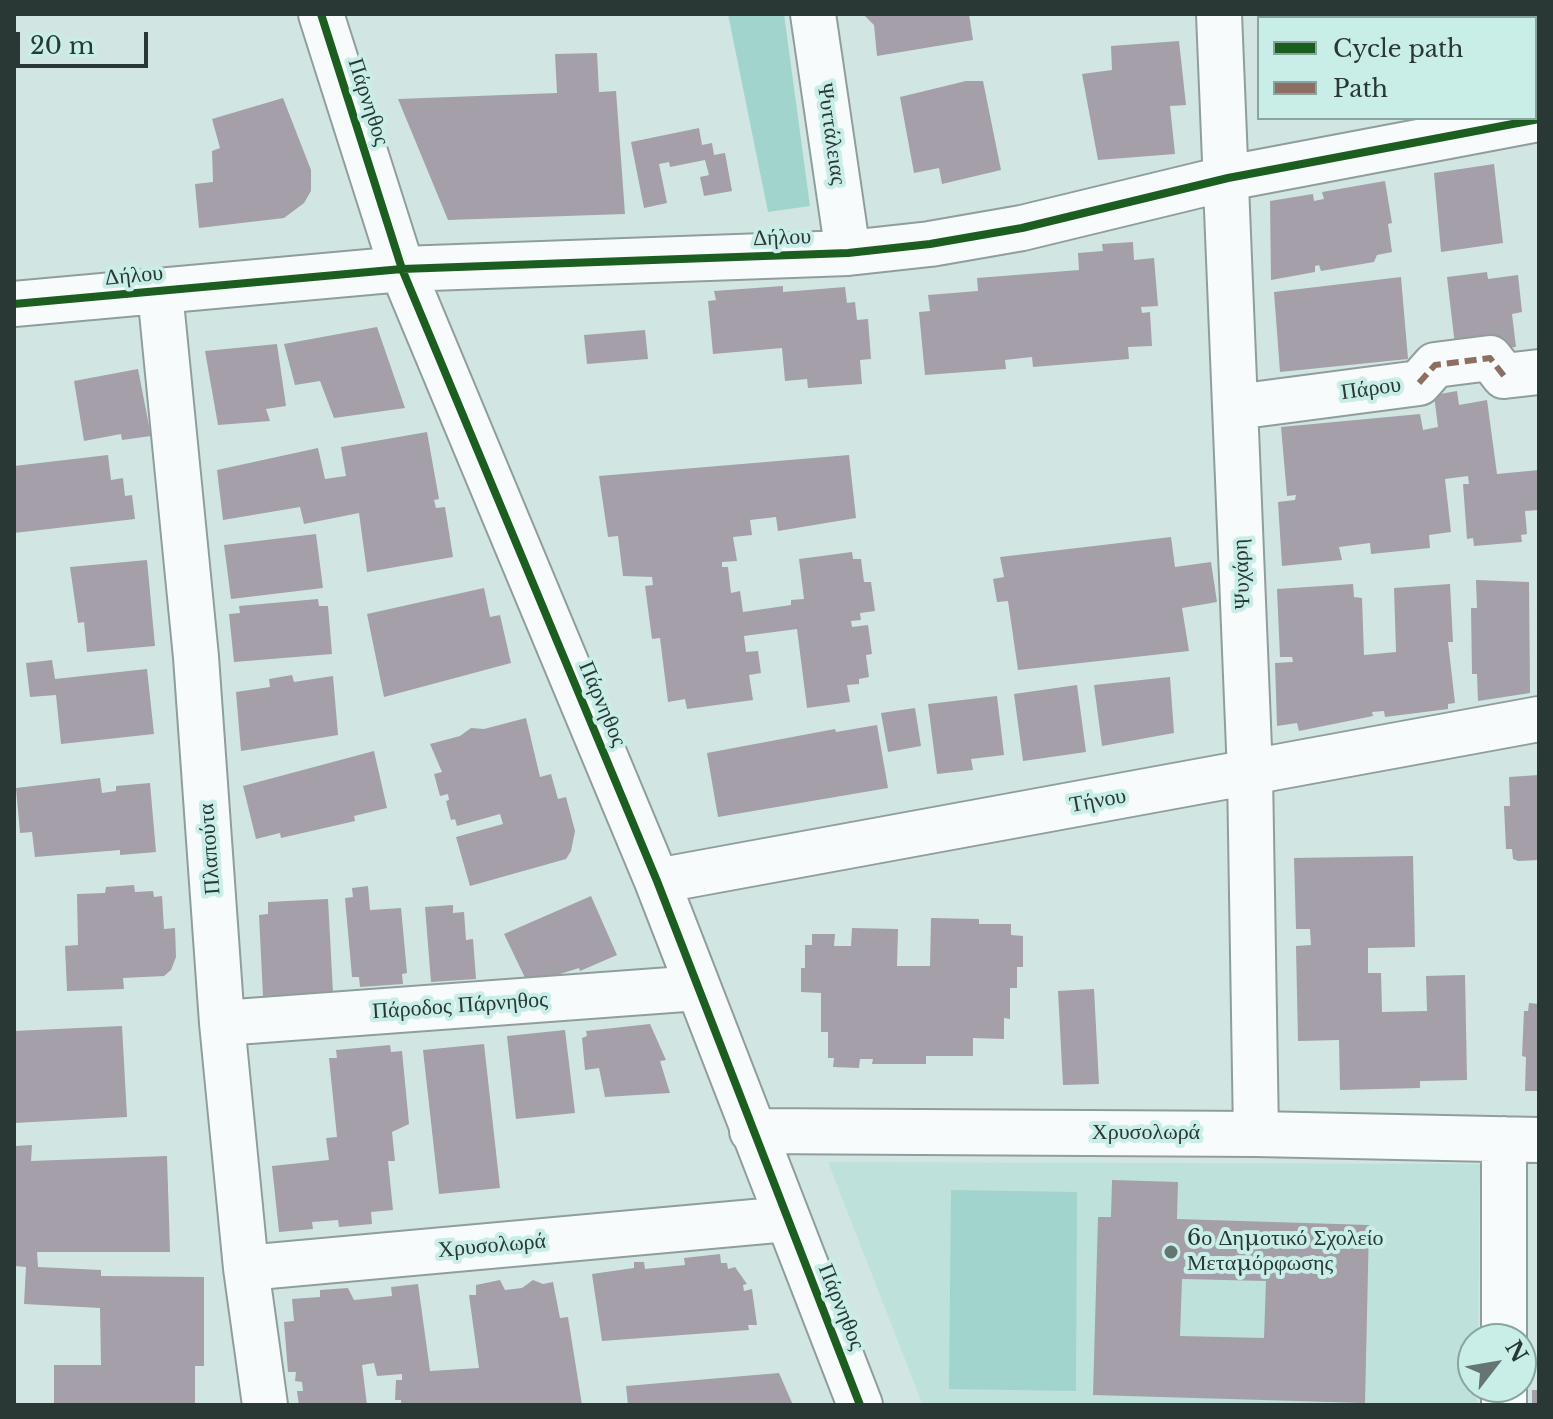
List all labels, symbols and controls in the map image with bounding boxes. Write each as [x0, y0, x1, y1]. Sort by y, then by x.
scale bar [20, 16, 152, 66]
legend [1257, 16, 1537, 120]
text: 20 m [30, 31, 95, 60]
text: Cycle path [1333, 34, 1464, 63]
street label: Πάρνηθος [342, 55, 394, 149]
text: Path [1333, 74, 1388, 103]
street label: Ψυττάλειας [811, 81, 851, 187]
street label: Δήλου [752, 224, 812, 252]
street label: Δήλου [104, 260, 164, 292]
street label: Πάρου [1339, 372, 1403, 406]
street label: Ψυχάρη [1228, 538, 1256, 610]
street label: Πάρνηθος [572, 657, 632, 751]
street label: Τήνου [1068, 783, 1128, 819]
street label: Πλαπούτα [194, 802, 226, 896]
street label: Πάροδος Πάρνηθος [371, 987, 549, 1025]
street label: Χρυσολωρά [1092, 1120, 1200, 1146]
place label: 6ο Δημοτικό Σχολείο Μεταμόρφωσης [1187, 1226, 1384, 1278]
street label: Χρυσολωρά [437, 1228, 547, 1264]
marker: 6ο Δημοτικό Σχολείο Μεταμόρφωσης [1162, 1243, 1180, 1261]
street label: Πάρνηθος [812, 1260, 870, 1354]
north arrow [1457, 1323, 1537, 1403]
text: N [1499, 1336, 1533, 1367]

